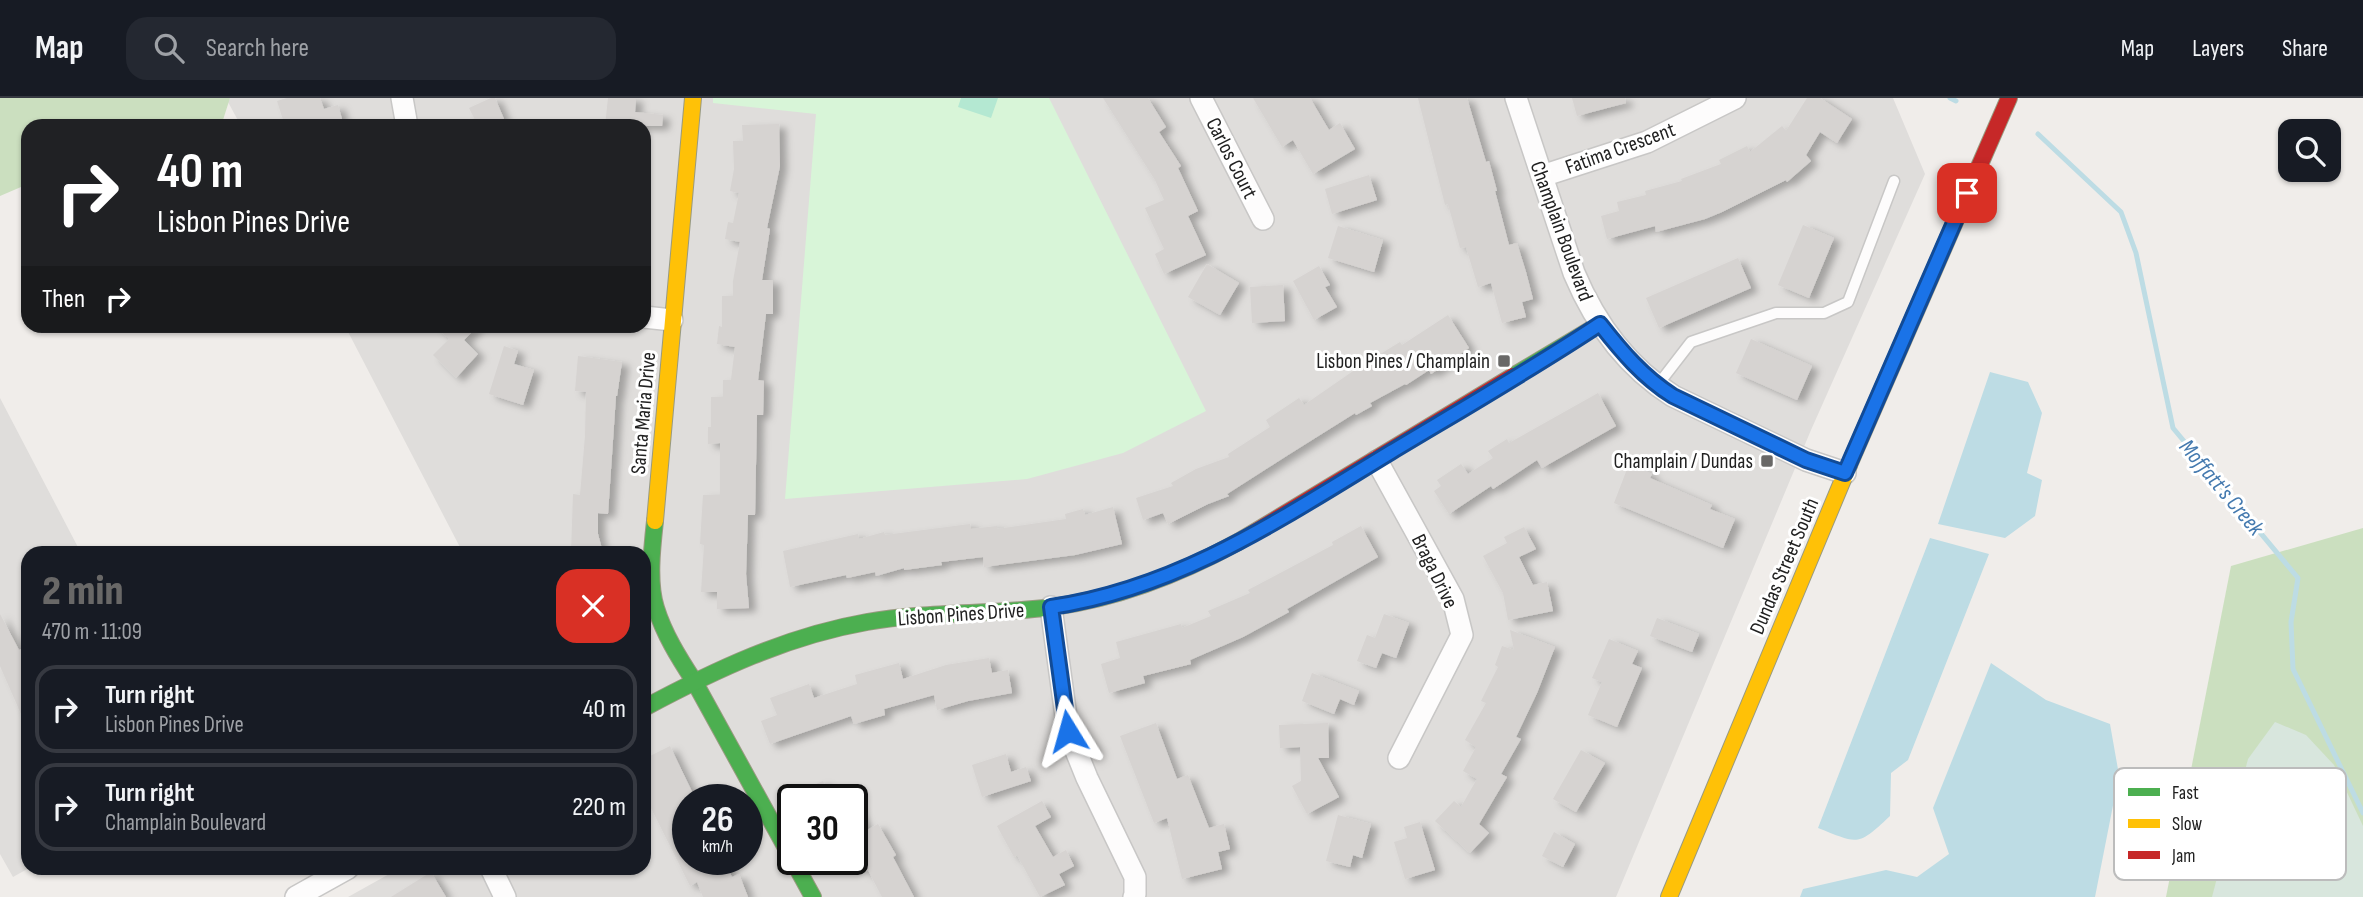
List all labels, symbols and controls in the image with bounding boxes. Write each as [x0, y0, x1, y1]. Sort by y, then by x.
search box [126, 17, 616, 80]
text: Map [35, 28, 84, 68]
icon: search [150, 29, 188, 67]
text: Search here [206, 33, 309, 64]
text: Map [2121, 34, 2154, 63]
text: Layers [2192, 34, 2244, 63]
text: Share [2282, 34, 2328, 63]
street label: Carlos Court [1201, 114, 1263, 203]
street label: Fatima Crescent [1562, 117, 1678, 180]
map controls [2278, 119, 2341, 182]
button: search [2278, 119, 2341, 182]
text: 40 m [157, 143, 243, 202]
icon: right [42, 147, 133, 238]
street label: Champlain Boulevard [1525, 158, 1598, 305]
pin [1937, 163, 1997, 223]
icon: arrive [1948, 174, 1986, 212]
text: Lisbon Pines Drive [157, 203, 350, 242]
icon: right [99, 280, 137, 318]
text: Then [42, 284, 85, 315]
place label: Lisbon Pines / Champlain [1316, 349, 1490, 374]
street label: Santa Maria Drive [626, 351, 661, 475]
marker: Lisbon Pines / Champlain [1496, 353, 1512, 369]
water label: Moffatt's Creek [2173, 434, 2270, 543]
place label: Champlain / Dundas [1613, 449, 1753, 474]
marker: Champlain / Dundas [1759, 453, 1775, 469]
street label: Dundas Street South [1745, 494, 1824, 638]
street label: Braga Drive [1406, 530, 1463, 612]
text: 2 min [42, 566, 123, 617]
button: close [556, 569, 630, 643]
street label: Lisbon Pines Drive [897, 598, 1025, 631]
text: 470 m · 11:09 [42, 618, 142, 646]
text: Turn right [105, 680, 194, 711]
icon: right [46, 690, 84, 728]
text: 40 m [583, 694, 626, 725]
position arrow [1031, 694, 1105, 768]
text: Lisbon Pines Drive [105, 711, 244, 739]
legend [2114, 768, 2346, 880]
text: Turn right [105, 778, 194, 809]
text: Fast [2172, 782, 2199, 805]
speed limit sign: 30 [777, 784, 868, 875]
icon: right [46, 788, 84, 826]
text: 220 m [572, 792, 626, 823]
text: 26 [702, 799, 733, 842]
text: Champlain Boulevard [105, 809, 266, 837]
text: Slow [2172, 813, 2202, 836]
text: km/h [702, 836, 733, 857]
text: Jam [2171, 845, 2195, 868]

